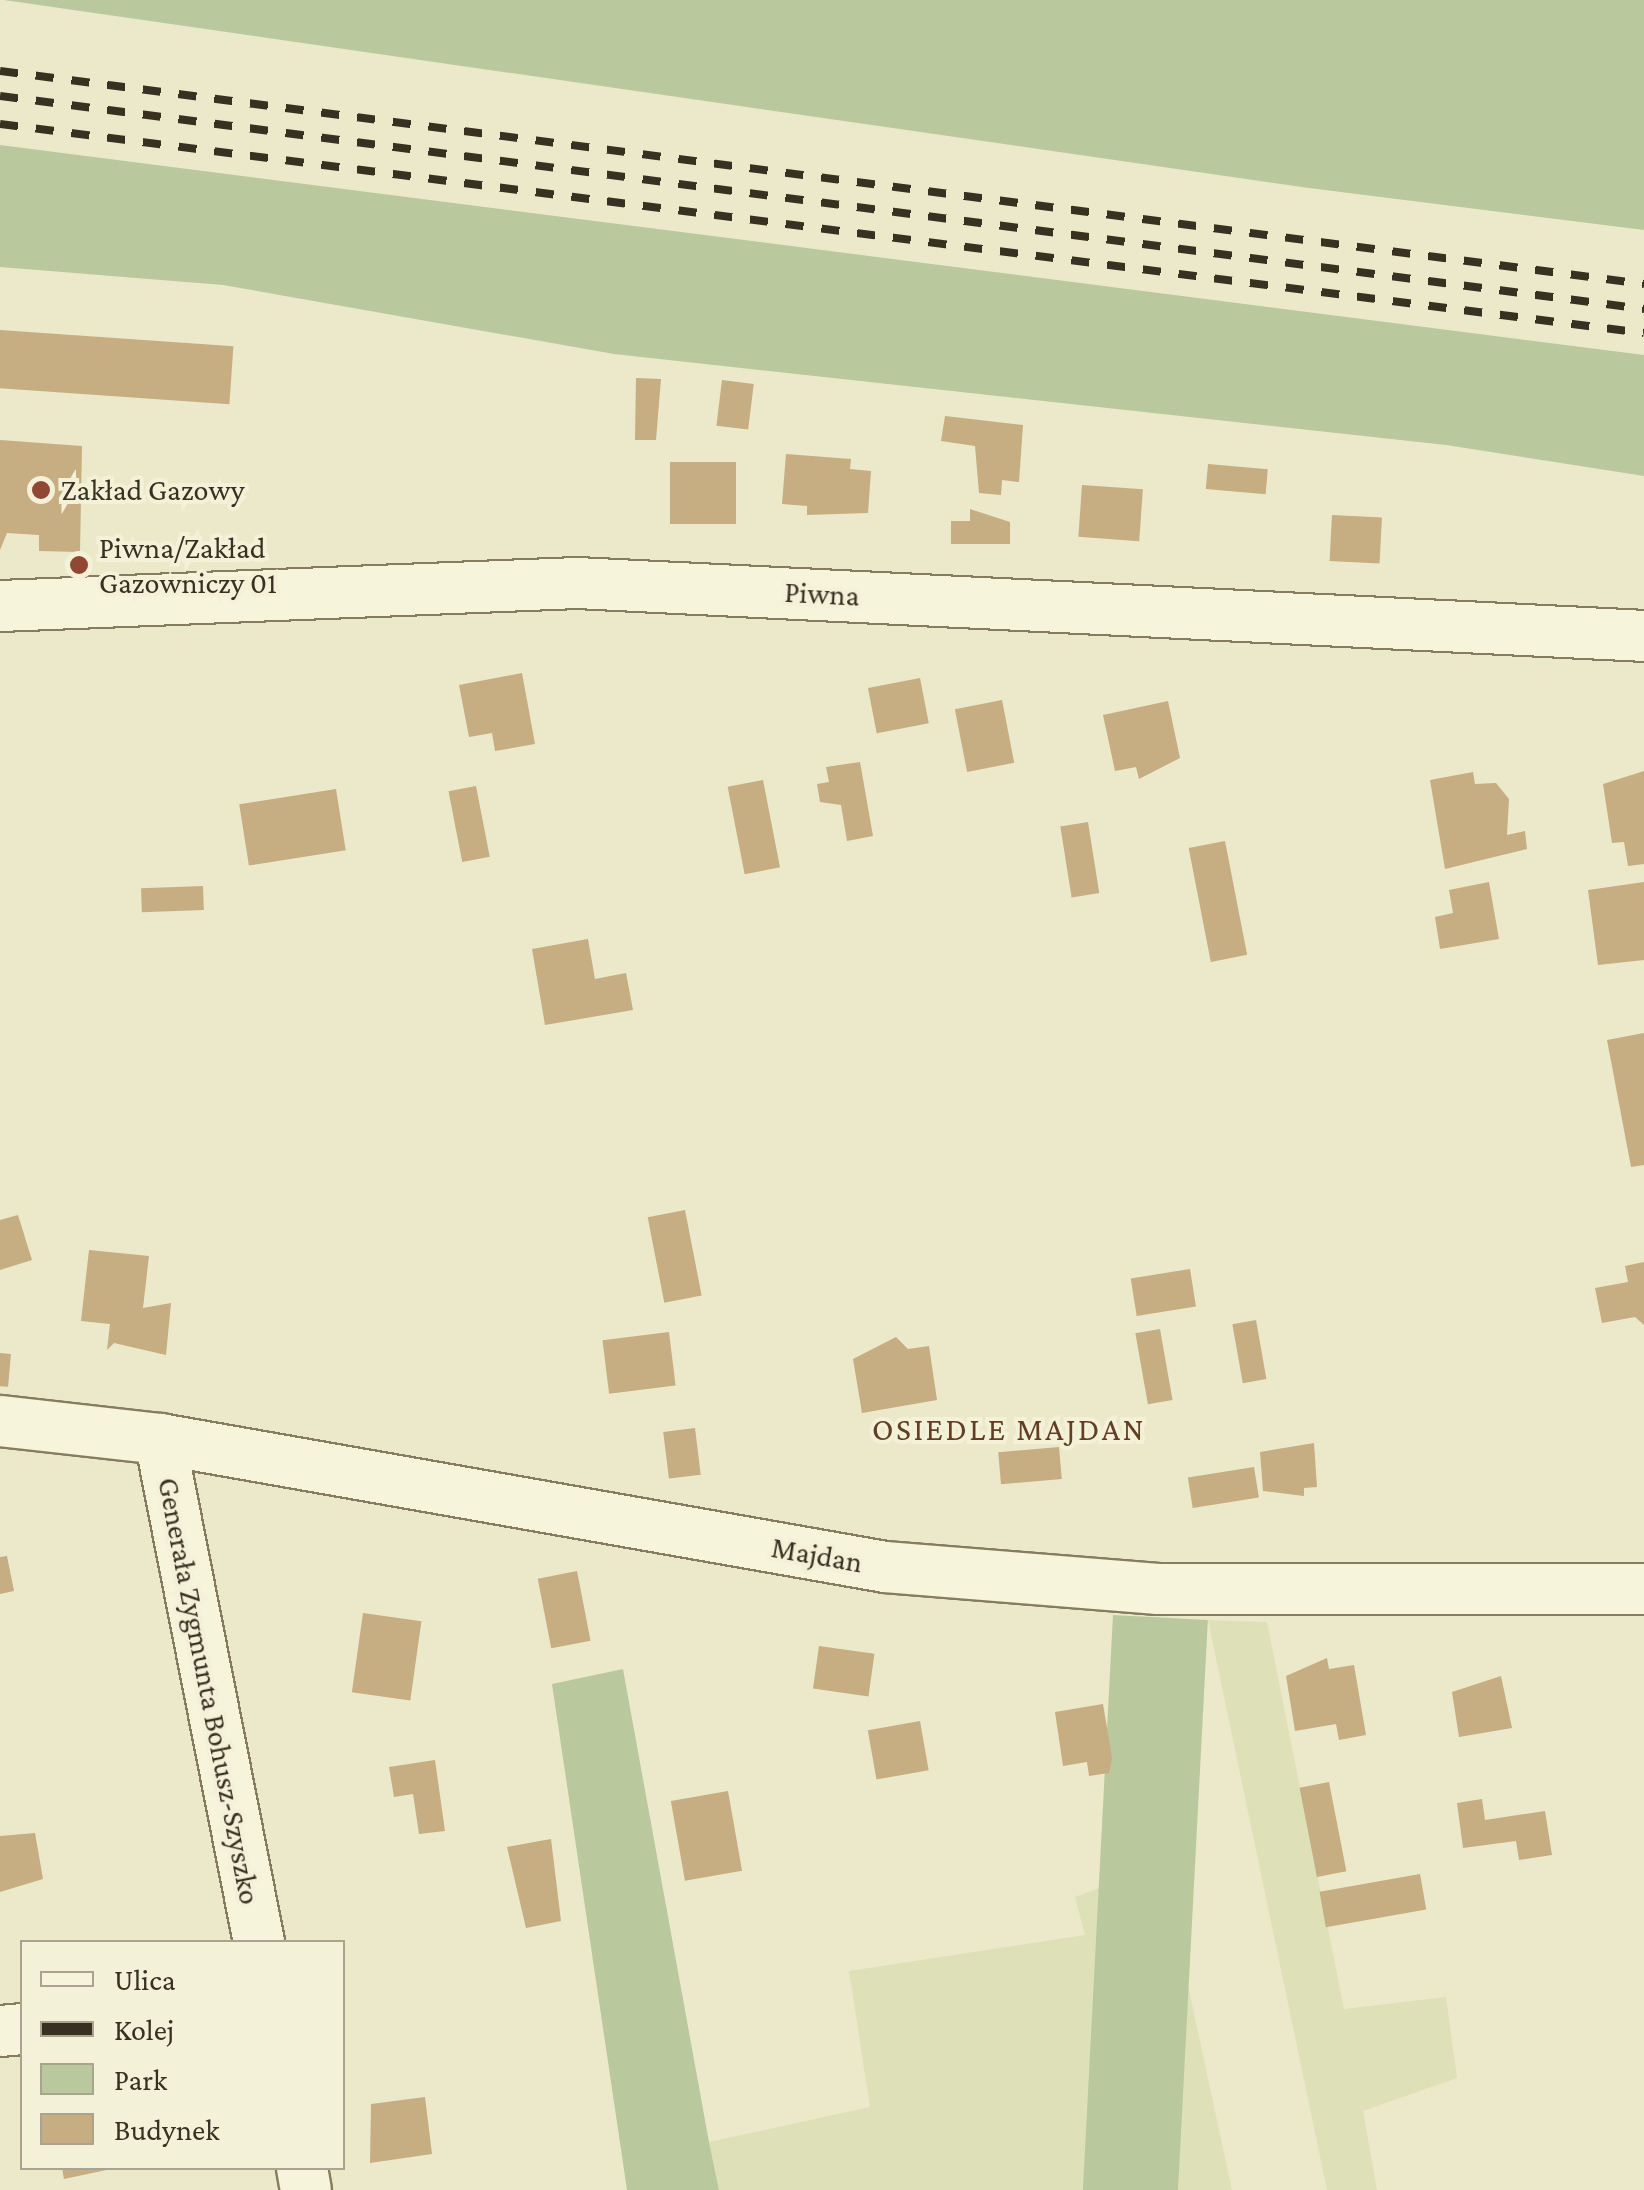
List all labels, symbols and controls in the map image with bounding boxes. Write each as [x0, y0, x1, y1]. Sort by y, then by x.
place label: Zakład Gazowy [61, 472, 245, 508]
marker: Zakład Gazowy [30, 479, 52, 501]
place label: Piwna/Zakład Gazowniczy 01 [99, 530, 277, 600]
marker: Piwna/Zakład Gazowniczy 01 [68, 554, 90, 576]
street label: Piwna [784, 574, 860, 614]
district label: OSIEDLE MAJDAN [872, 1410, 1146, 1448]
street label: Generała Zygmunta Bohusz-Szyszko [150, 1475, 268, 1907]
street label: Majdan [769, 1529, 865, 1581]
legend [20, 1940, 345, 2170]
text: Ulica [114, 1963, 176, 1996]
text: Kolej [114, 2013, 174, 2046]
text: Park [114, 2063, 167, 2096]
text: Budynek [114, 2113, 220, 2146]

